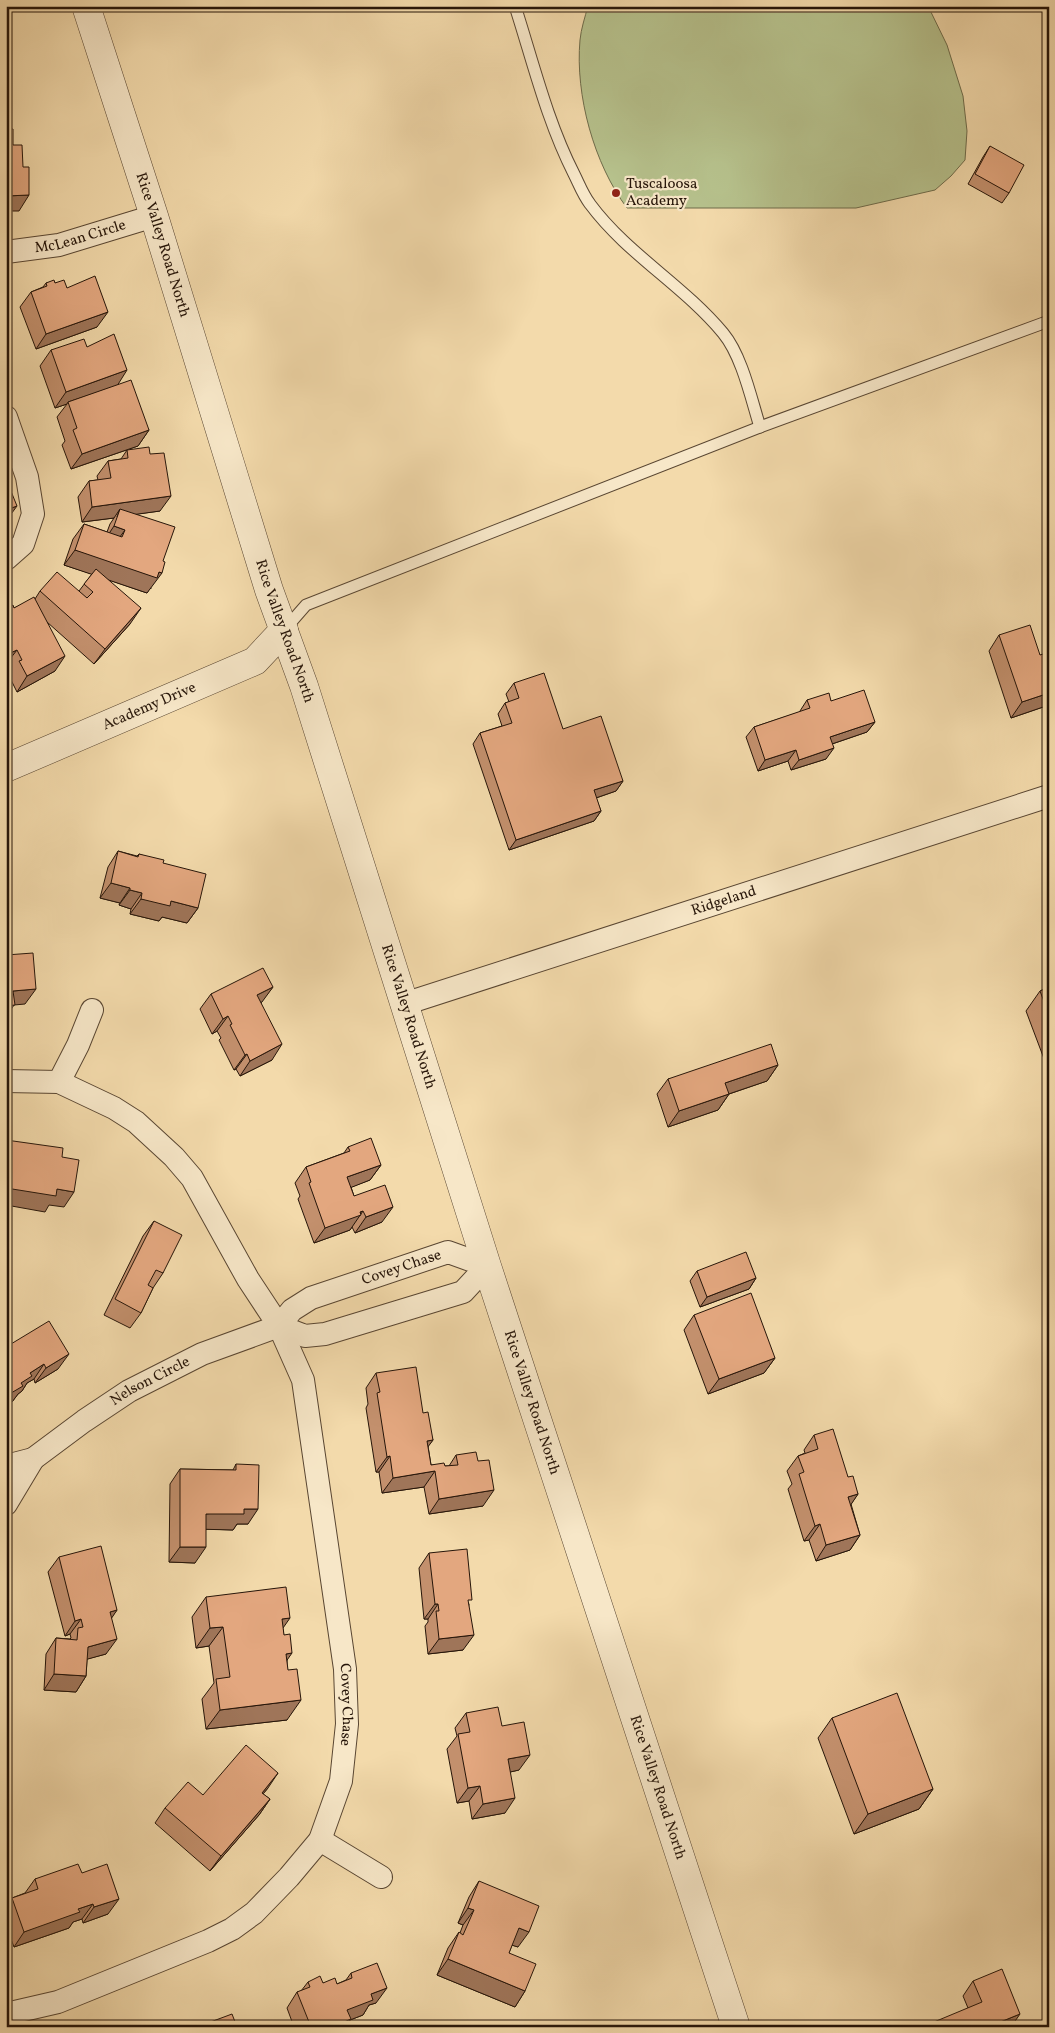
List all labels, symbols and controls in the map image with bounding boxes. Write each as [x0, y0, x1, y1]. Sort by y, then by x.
street label: Rice Valley Road North [130, 170, 195, 320]
place label: Tuscaloosa Academy [626, 174, 697, 212]
marker: Tuscaloosa Academy [610, 187, 622, 199]
street label: McLean Circle [33, 215, 129, 259]
street label: Rice Valley Road North [250, 557, 319, 706]
street label: Academy Drive [99, 677, 199, 736]
street label: Ridgeland [688, 881, 759, 921]
street label: Rice Valley Road North [376, 942, 441, 1092]
street label: Covey Chase [359, 1244, 444, 1291]
street label: Rice Valley Road North [498, 1328, 565, 1477]
street label: Nelson Circle [106, 1351, 194, 1411]
street label: Covey Chase [334, 1662, 358, 1747]
street label: Rice Valley Road North [624, 1712, 691, 1862]

